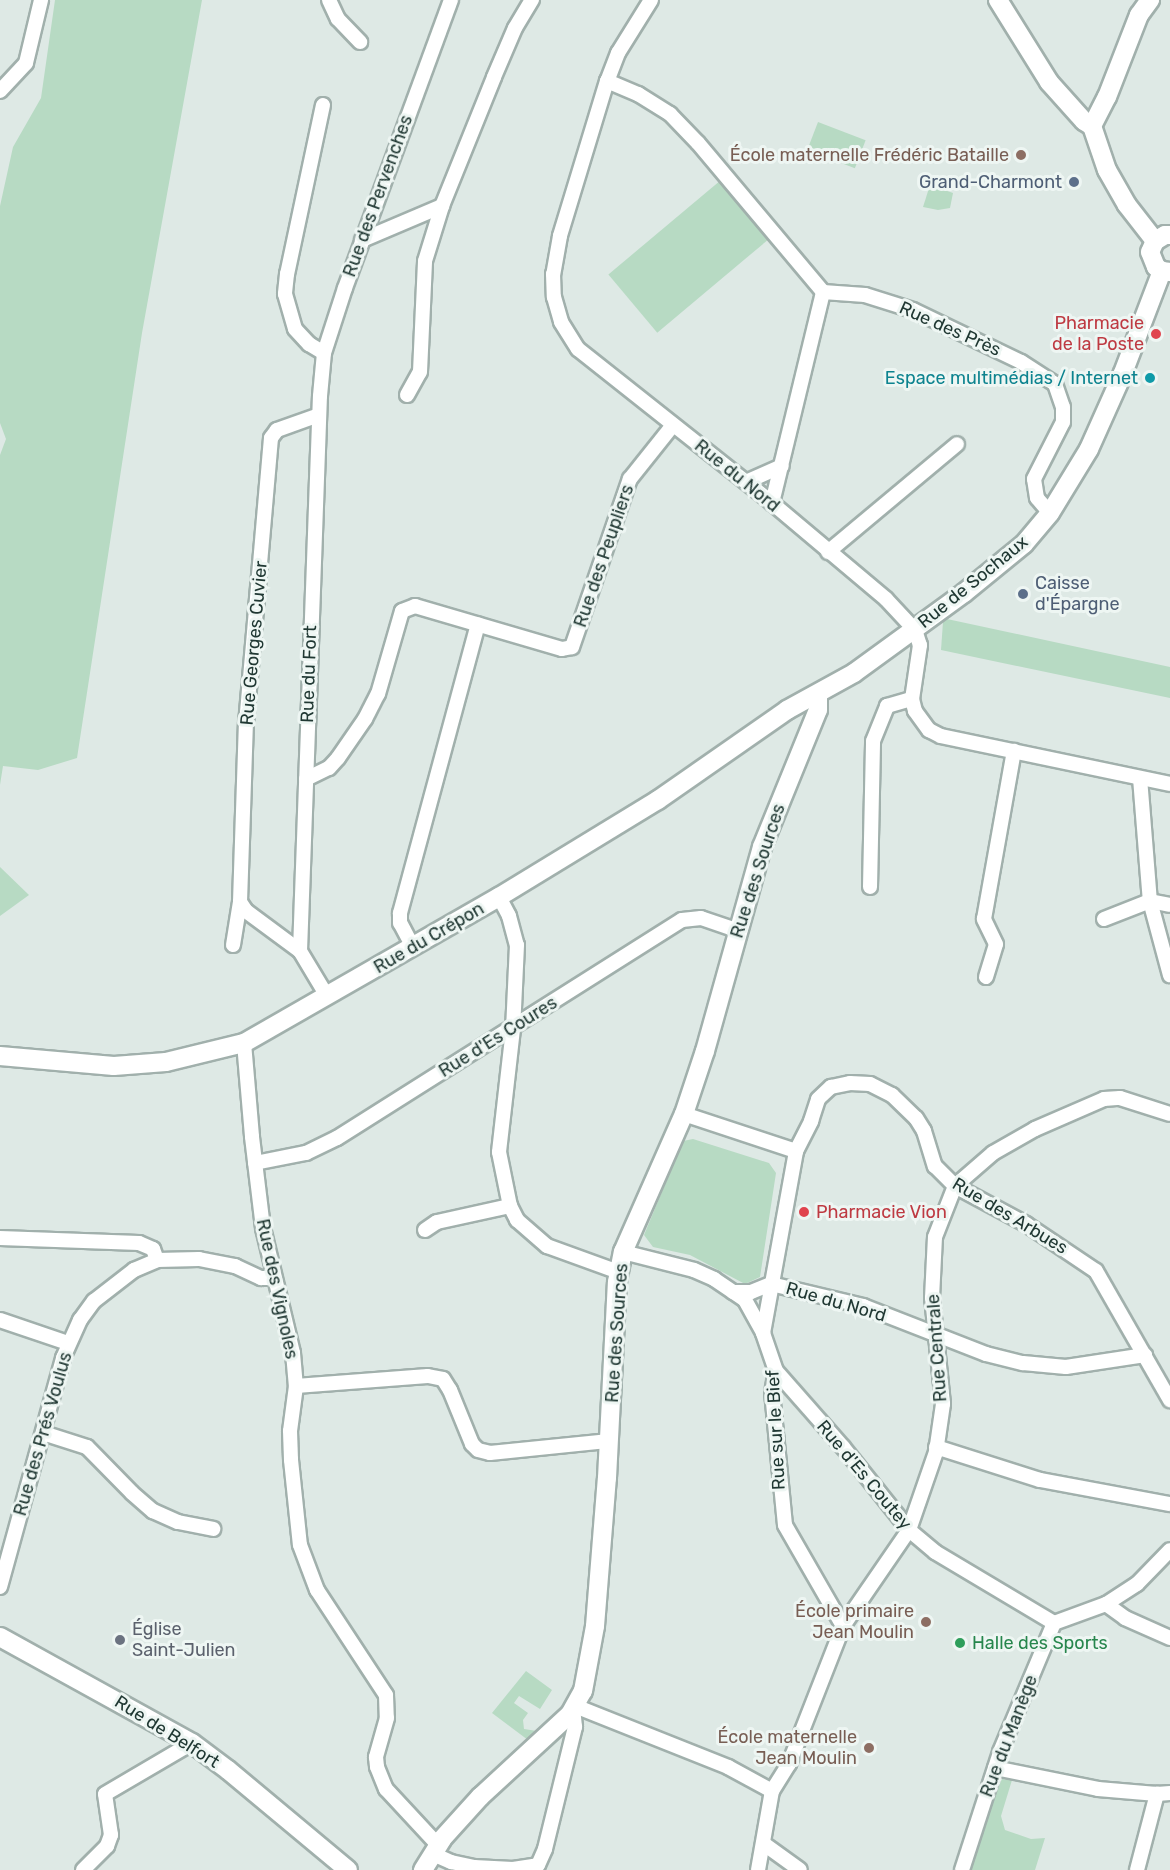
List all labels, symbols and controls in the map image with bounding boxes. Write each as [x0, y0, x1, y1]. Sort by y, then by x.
street label: Rue des Pervenches [339, 112, 417, 280]
place label: École maternelle Frédéric Bataille [730, 144, 1009, 166]
marker: École maternelle Frédéric Bataille [1014, 148, 1028, 162]
place label: Grand-Charmont [919, 171, 1062, 193]
marker: Grand-Charmont [1067, 175, 1081, 189]
street label: Rue des Près [896, 297, 1004, 361]
place label: Pharmacie de la Poste [1052, 313, 1144, 356]
marker: Pharmacie de la Poste [1149, 327, 1163, 341]
place label: Espace multimédias / Internet [885, 367, 1138, 389]
marker: Espace multimédias / Internet [1143, 371, 1157, 385]
street label: Rue du Nord [690, 435, 784, 517]
street label: Rue des Peupliers [569, 482, 639, 630]
street label: Rue de Sochaux [914, 531, 1032, 633]
street label: Rue Georges Cuvier [236, 560, 272, 726]
place label: Caisse d'Épargne [1035, 573, 1120, 616]
marker: Caisse d'Épargne [1016, 587, 1030, 601]
street label: Rue du Fort [297, 625, 321, 723]
street label: Rue des Sources [726, 801, 790, 941]
street label: Rue du Crépon [370, 898, 488, 978]
street label: Rue d'Es Coures [435, 992, 561, 1082]
street label: Rue des Arbues [948, 1173, 1072, 1259]
place label: Pharmacie Vion [816, 1201, 947, 1223]
marker: Pharmacie Vion [797, 1205, 811, 1219]
street label: Rue des Vignoles [252, 1217, 302, 1361]
street label: Rue des Sources [601, 1263, 633, 1403]
street label: Rue du Nord [783, 1277, 889, 1327]
street label: Rue Centrale [922, 1293, 952, 1403]
street label: Rue des Prés Voulus [9, 1349, 77, 1519]
street label: Rue sur le Bief [762, 1369, 790, 1491]
street label: Rue d'Es Coutey [812, 1416, 916, 1534]
place label: École primaire Jean Moulin [795, 1601, 914, 1644]
marker: École primaire Jean Moulin [919, 1615, 933, 1629]
place label: Église Saint-Julien [132, 1619, 235, 1662]
place label: Halle des Sports [972, 1632, 1108, 1654]
marker: Église Saint-Julien [113, 1633, 127, 1647]
marker: Halle des Sports [953, 1636, 967, 1650]
street label: Rue du Manège [976, 1672, 1042, 1800]
street label: Rue de Belfort [110, 1691, 224, 1773]
place label: École maternelle Jean Moulin [717, 1727, 857, 1770]
marker: École maternelle Jean Moulin [862, 1741, 876, 1755]

